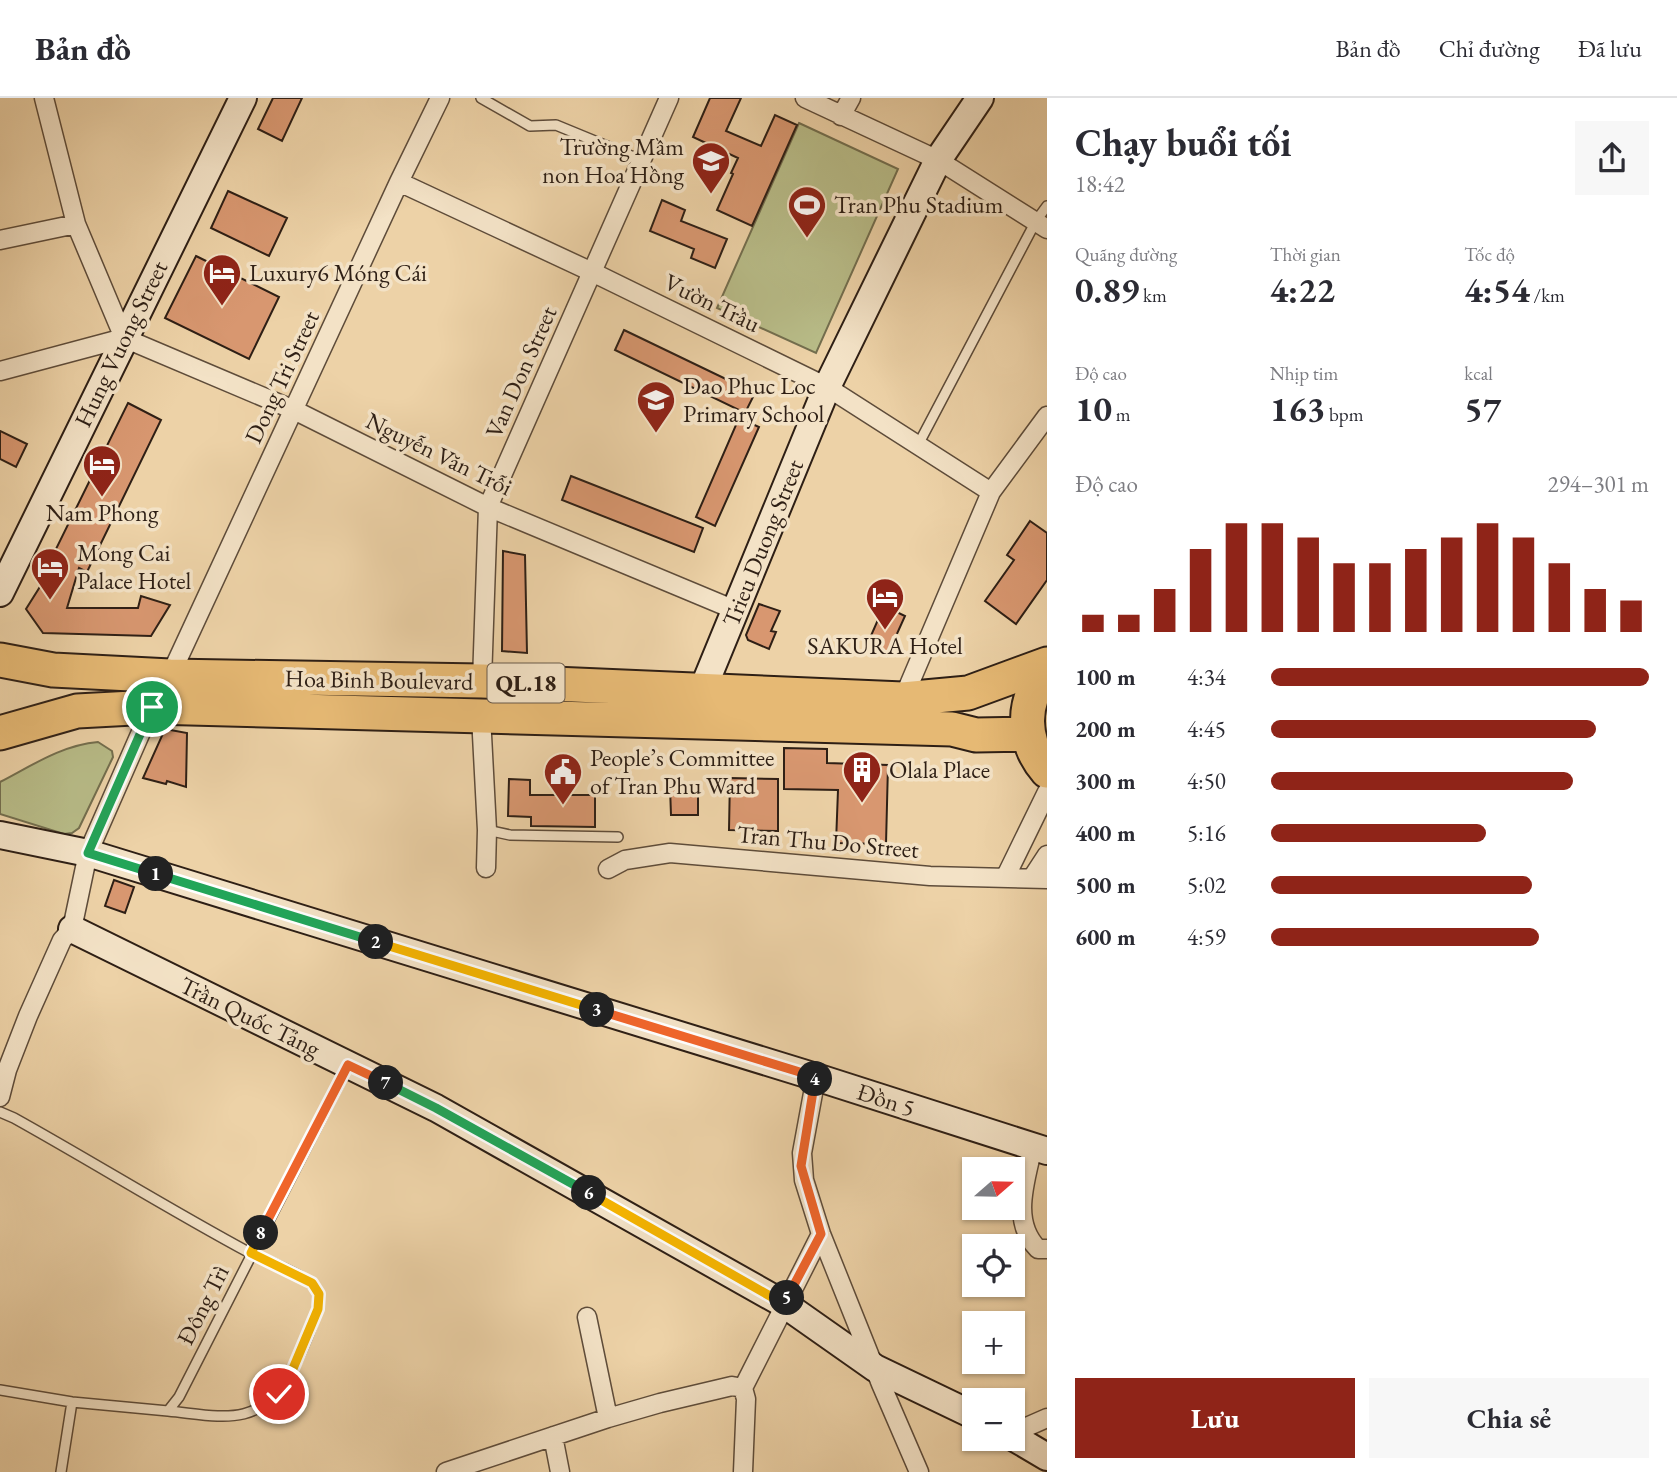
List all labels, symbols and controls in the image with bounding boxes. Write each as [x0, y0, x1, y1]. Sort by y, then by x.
text: Bản đồ [35, 27, 131, 70]
text: Bản đồ [1336, 33, 1401, 64]
text: Chỉ đường [1439, 33, 1540, 64]
text: Đã lưu [1578, 33, 1642, 64]
text: Chạy buổi tối [1075, 118, 1292, 167]
button: share [1575, 121, 1649, 195]
place label: Trường Mầm non Hoa Hồng [542, 131, 685, 190]
school or university icon: Trường Mầm non Hoa Hồng [690, 140, 732, 195]
text: 18:42 [1075, 169, 1125, 199]
sports icon: Tran Phu Stadium [786, 184, 828, 239]
place label: Tran Phu Stadium [834, 189, 1004, 220]
text: Quãng đường [1075, 242, 1177, 267]
text: Thời gian [1270, 242, 1341, 267]
text: Tốc độ [1464, 242, 1515, 267]
hotel icon: Luxury6 Móng Cái [201, 252, 243, 307]
street label: Hung Vuong Street [67, 255, 174, 432]
place label: Luxury6 Móng Cái [249, 257, 427, 288]
street label: Vườn Trầu [659, 266, 766, 339]
text: 0.89 [1075, 267, 1139, 312]
text: 4:22 [1270, 267, 1335, 312]
text: 4:54 [1464, 267, 1530, 312]
text: km [1139, 283, 1167, 308]
text: /km [1530, 283, 1565, 308]
street label: Van Don Street [478, 301, 564, 442]
street label: Dong Tri Street [237, 305, 326, 448]
text: Độ cao [1075, 361, 1127, 386]
text: Nhịp tim [1270, 361, 1338, 386]
text: kcal [1464, 361, 1493, 386]
place label: Dao Phuc Loc Primary School [683, 370, 824, 429]
school or university icon: Dao Phuc Loc Primary School [635, 379, 677, 434]
text: 10 [1075, 386, 1112, 431]
text: 163 [1270, 386, 1325, 431]
text: 57 [1464, 386, 1501, 431]
text: m [1112, 402, 1131, 427]
text: bpm [1325, 402, 1363, 427]
street label: Nguyễn Văn Trỗi [361, 405, 518, 502]
hotel icon: Nam Phong [81, 443, 123, 498]
street label: Trieu Duong Street [715, 454, 810, 631]
text: Độ cao [1075, 469, 1138, 499]
text: 294–301 m [1548, 469, 1649, 499]
place label: Nam Phong [46, 497, 159, 528]
place label: Mong Cai Palace Hotel [77, 537, 192, 596]
hotel icon: Mong Cai Palace Hotel [29, 546, 71, 601]
hotel icon: SAKURA Hotel [864, 576, 906, 631]
place label: SAKURA Hotel [807, 630, 963, 661]
street label: Hoa Binh Boulevard [284, 662, 474, 697]
text: 100 m [1075, 662, 1136, 692]
text: 4:34 [1187, 662, 1226, 692]
road number: QL.18 [488, 664, 564, 702]
pin [122, 677, 182, 737]
icon: arrive [133, 688, 171, 726]
text: 200 m [1075, 714, 1136, 744]
text: 4:45 [1187, 714, 1226, 744]
place label: People’s Committee of Tran Phu Ward [590, 742, 774, 801]
building icon: Olala Place [841, 749, 883, 804]
public building icon: People’s Committee of Tran Phu Ward [542, 751, 584, 806]
place label: Olala Place [889, 754, 990, 785]
text: 300 m [1075, 766, 1136, 796]
text: 4:50 [1187, 766, 1226, 796]
street label: Tran Thu Do Street [736, 818, 921, 865]
text: 400 m [1075, 818, 1136, 848]
text: 5:16 [1187, 818, 1226, 848]
pin: 1 [138, 856, 174, 892]
text: 1 [150, 861, 161, 886]
text: 500 m [1075, 870, 1136, 900]
text: 5:02 [1187, 870, 1226, 900]
text: 600 m [1075, 922, 1136, 952]
text: 4:59 [1187, 922, 1226, 952]
pin: 2 [358, 924, 394, 960]
text: 2 [370, 929, 381, 954]
street label: Trần Quốc Tảng [175, 969, 326, 1064]
pin: 3 [580, 992, 614, 1028]
text: 3 [591, 997, 602, 1022]
pin: 4 [798, 1062, 832, 1096]
pin: 7 [368, 1066, 404, 1100]
text: 4 [809, 1066, 820, 1091]
text: 7 [380, 1070, 391, 1095]
street label: Đồn 5 [853, 1076, 919, 1123]
north arrow [962, 1157, 1026, 1220]
map controls [962, 1157, 1025, 1451]
pin: 6 [572, 1176, 606, 1210]
text: 6 [583, 1180, 594, 1205]
pin: 8 [244, 1216, 278, 1250]
text: 8 [255, 1220, 266, 1245]
button: locate [962, 1234, 1025, 1297]
street label: Đông Trì [169, 1260, 236, 1350]
pin: 5 [770, 1280, 804, 1316]
text: 5 [781, 1285, 792, 1310]
button: + [962, 1311, 1025, 1374]
pin [249, 1364, 309, 1424]
icon: check [260, 1375, 298, 1413]
button: Lưu [1075, 1378, 1355, 1458]
button: Chia sẻ [1369, 1378, 1649, 1458]
button: − [962, 1388, 1025, 1451]

